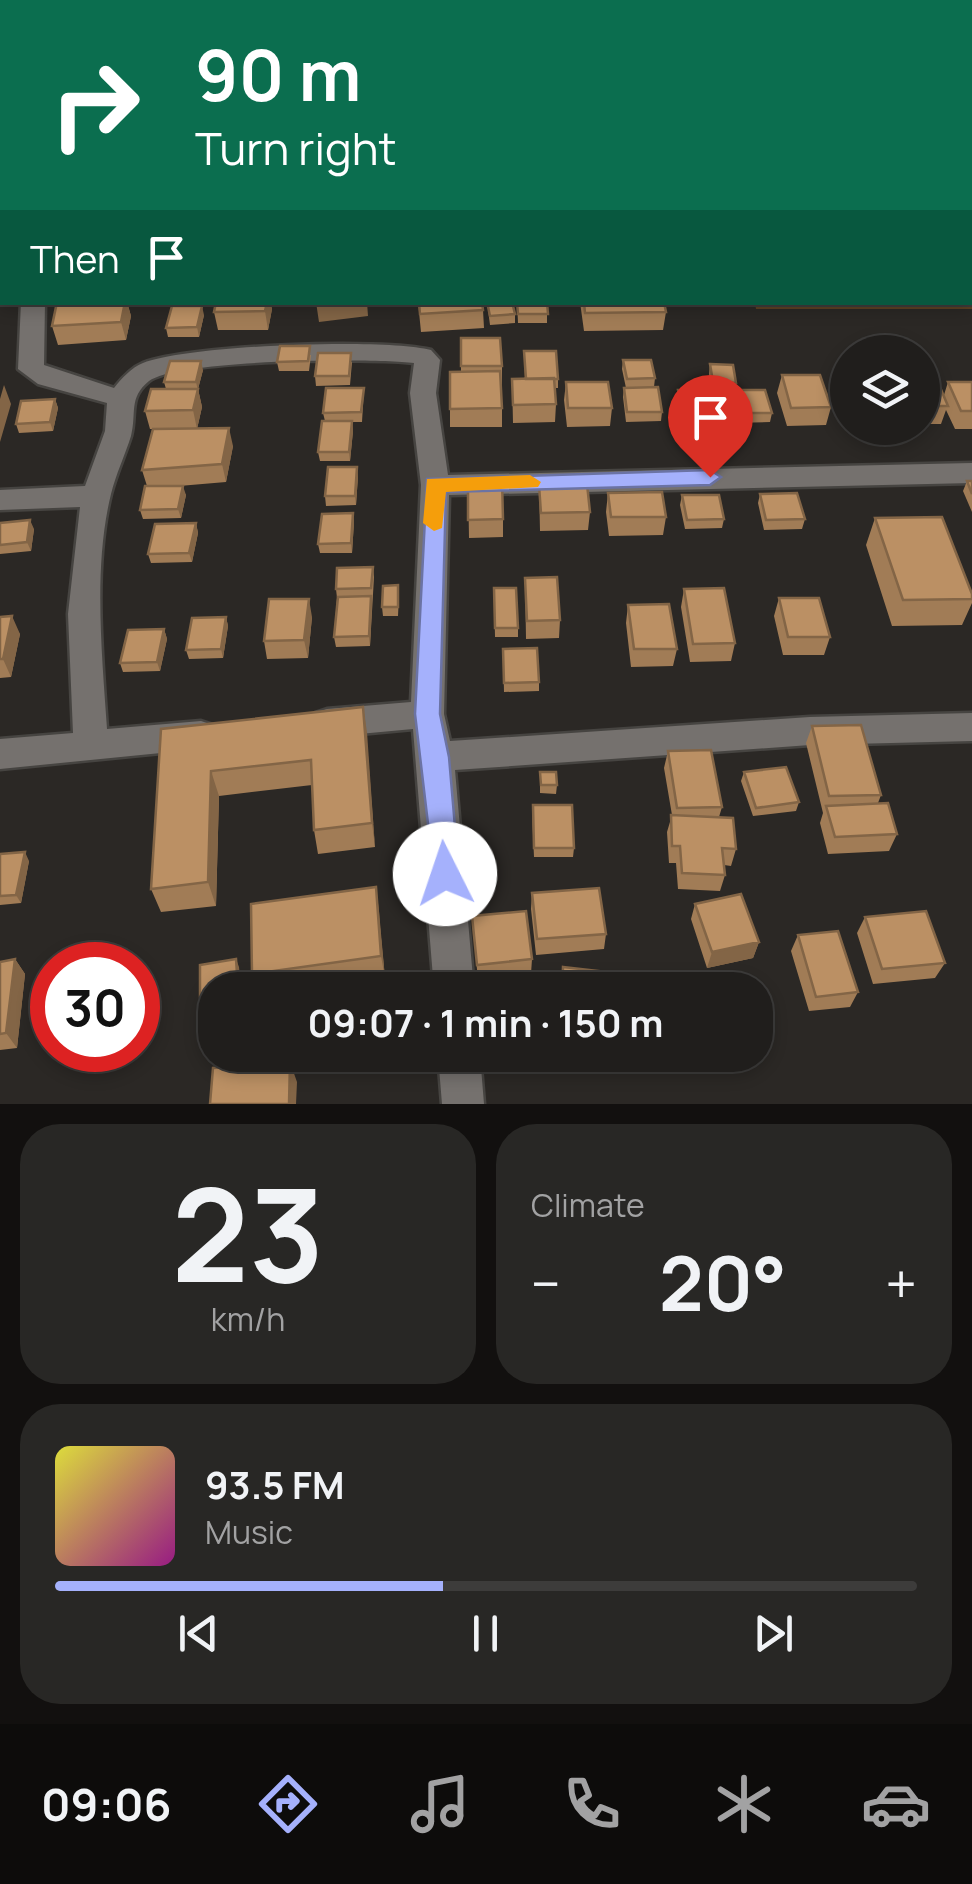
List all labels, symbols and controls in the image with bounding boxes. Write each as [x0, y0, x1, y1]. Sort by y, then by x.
text: 90 m [195, 26, 362, 122]
icon: right [30, 40, 160, 170]
text: Turn right [195, 117, 396, 179]
icon: arrive [139, 230, 194, 285]
text: Then [30, 232, 119, 284]
map controls [830, 335, 940, 445]
button: layers [830, 335, 940, 445]
pin [668, 375, 753, 478]
icon: arrive [683, 390, 738, 445]
position arrow [393, 822, 497, 926]
speed limit sign: 30 [30, 942, 160, 1072]
text: 09:07 · 1 min · 150 m [307, 996, 664, 1048]
text: 23 [171, 1143, 325, 1321]
text: Climate [531, 1183, 645, 1227]
text: 20° [659, 1231, 787, 1334]
text: − [531, 1245, 561, 1321]
text: + [885, 1245, 917, 1321]
text: km/h [211, 1297, 285, 1341]
text: 93.5 FM [205, 1458, 345, 1510]
text: Music [205, 1510, 293, 1554]
icon: previous [171, 1606, 226, 1661]
icon: pause [458, 1606, 513, 1661]
icon: next [746, 1606, 801, 1661]
icon: directions [253, 1769, 323, 1839]
icon: music [405, 1769, 475, 1839]
icon: phone [557, 1769, 627, 1839]
icon: climate [709, 1769, 779, 1839]
icon: car [861, 1769, 931, 1839]
text: 09:06 [41, 1773, 172, 1835]

